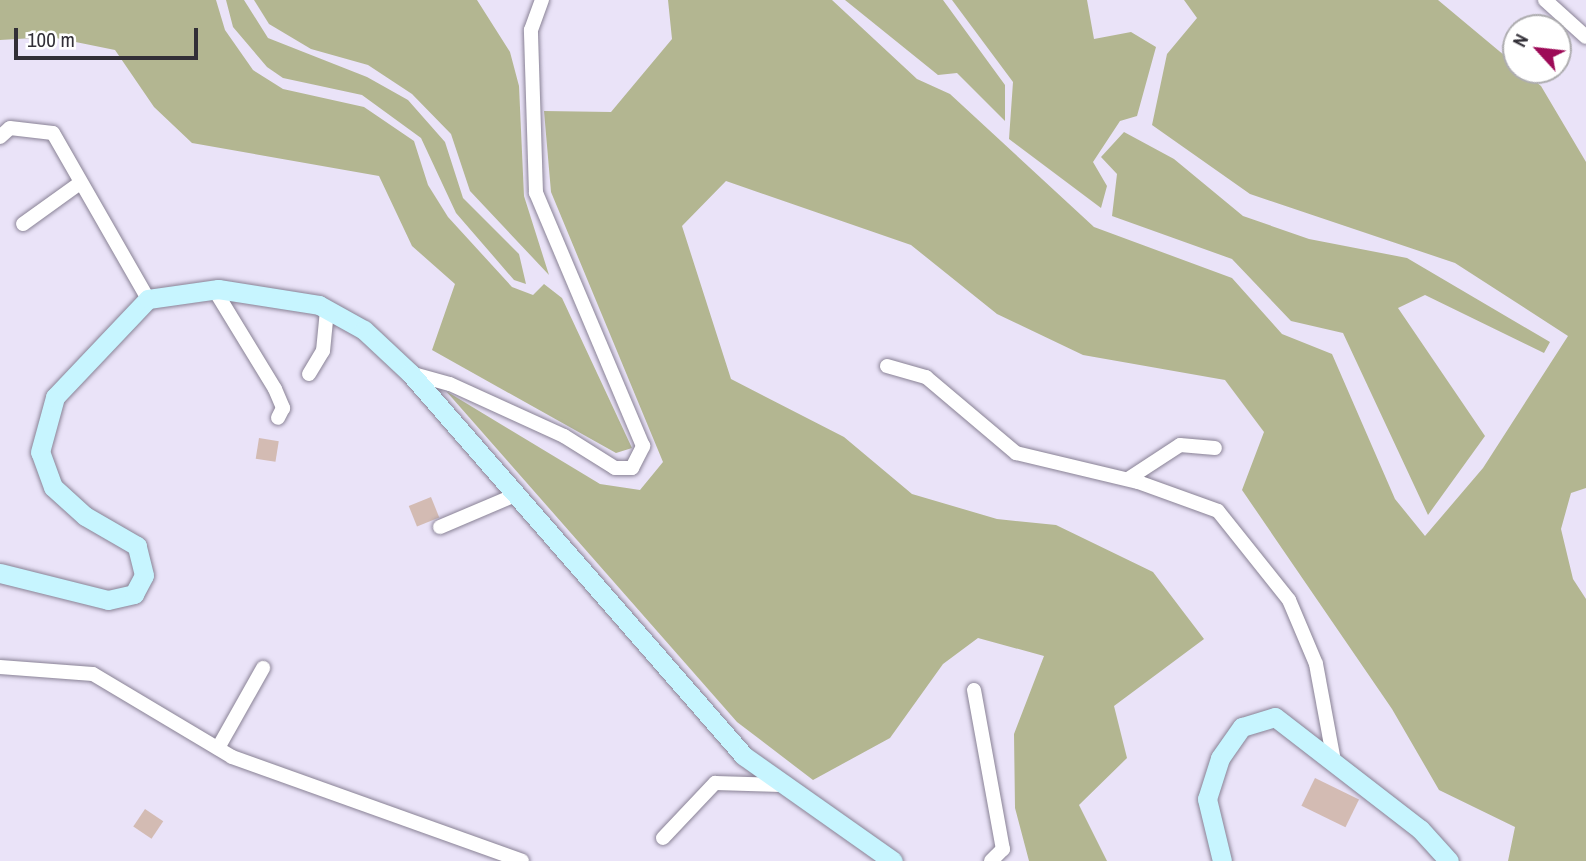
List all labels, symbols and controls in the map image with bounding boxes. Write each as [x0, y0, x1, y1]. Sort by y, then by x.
scale bar [18, 14, 201, 58]
north arrow [1502, 14, 1572, 84]
text: 100 m [27, 25, 75, 54]
text: N [1506, 29, 1534, 51]

